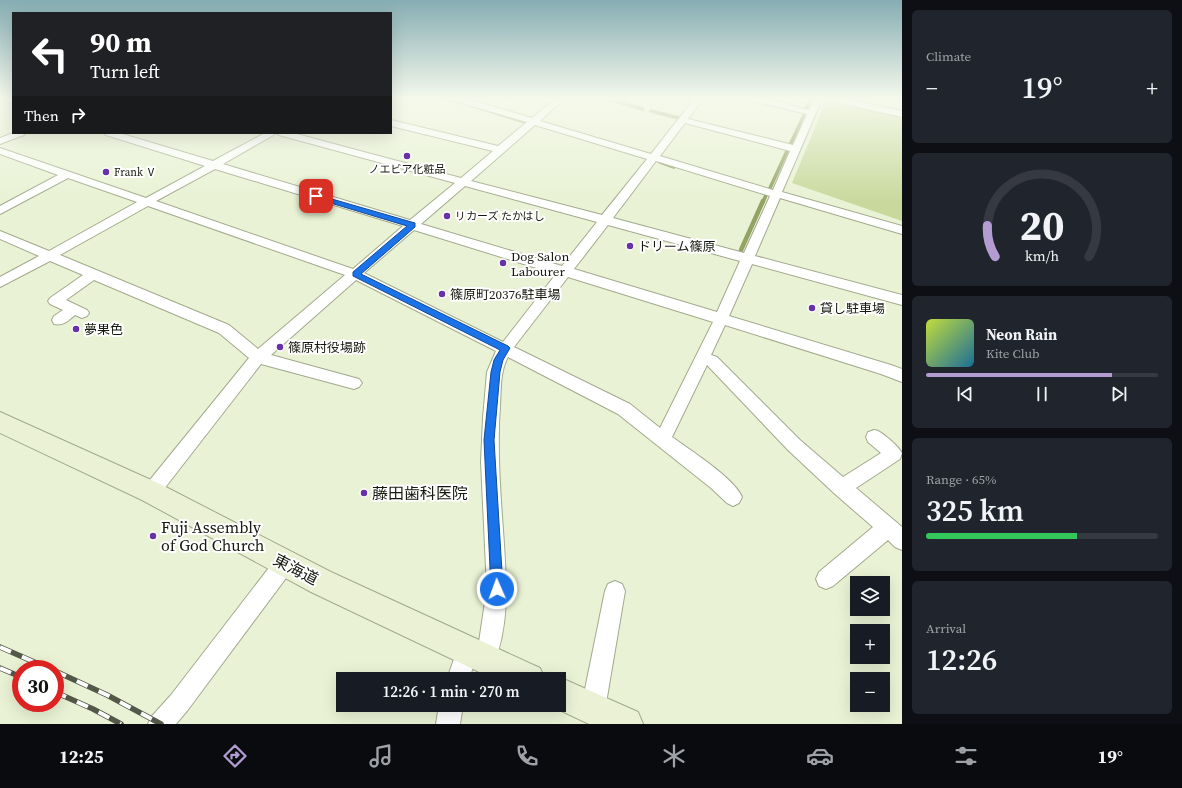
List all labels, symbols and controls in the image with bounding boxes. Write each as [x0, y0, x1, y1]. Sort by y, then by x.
text: 90 m [90, 23, 152, 61]
icon: left [24, 28, 76, 80]
text: Climate [926, 48, 971, 65]
text: Turn left [90, 59, 160, 84]
text: 19° [1021, 67, 1063, 108]
text: − [926, 73, 938, 103]
text: + [1146, 73, 1158, 103]
icon: right [67, 104, 89, 126]
text: Then [24, 105, 59, 126]
marker: ノエビア化粧品 [402, 151, 412, 161]
place label: ノエビア化粧品 [369, 162, 446, 177]
place label: Frank Ⅴ [114, 165, 156, 180]
marker: Frank Ⅴ [101, 167, 111, 177]
pin [299, 179, 333, 213]
icon: arrive [305, 185, 327, 207]
text: 20 [1019, 197, 1065, 254]
place label: リカーズ たかはし [455, 209, 545, 224]
marker: リカーズ たかはし [442, 211, 452, 221]
place label: ドリーム篠原 [638, 238, 716, 255]
marker: ドリーム篠原 [625, 241, 635, 251]
text: km/h [1025, 246, 1059, 266]
place label: Dog Salon Labourer [511, 248, 569, 280]
marker: Dog Salon Labourer [498, 258, 508, 268]
place label: 篠原町20376駐車場 [450, 286, 561, 303]
marker: 篠原町20376駐車場 [437, 289, 447, 299]
place label: 貸し駐車場 [820, 300, 885, 317]
marker: 貸し駐車場 [807, 303, 817, 313]
place label: 夢果色 [84, 321, 123, 338]
marker: 夢果色 [71, 324, 81, 334]
text: Neon Rain [986, 324, 1057, 345]
place label: 篠原村役場跡 [288, 339, 366, 356]
marker: 篠原村役場跡 [275, 342, 285, 352]
text: Kite Club [986, 345, 1039, 362]
icon: previous [954, 383, 976, 405]
icon: pause [1031, 383, 1053, 405]
icon: next [1108, 383, 1130, 405]
text: Range · 65% [926, 471, 997, 488]
place label: 藤田歯科医院 [372, 482, 468, 504]
marker: 藤田歯科医院 [359, 488, 369, 498]
text: 325 km [926, 490, 1024, 531]
place label: Fuji Assembly of God Church [161, 516, 265, 556]
marker: Fuji Assembly of God Church [148, 531, 158, 541]
street label: 東海道 [270, 548, 322, 590]
position arrow [476, 568, 518, 610]
map controls [850, 576, 890, 712]
button: layers [850, 576, 890, 616]
text: Arrival [926, 620, 966, 637]
button: + [850, 624, 890, 664]
text: 12:26 [926, 639, 997, 680]
speed limit sign: 30 [12, 660, 64, 712]
button: − [850, 672, 890, 712]
text: 12:26 · 1 min · 270 m [383, 681, 519, 702]
icon: directions [221, 742, 249, 770]
icon: music [367, 742, 395, 770]
icon: phone [513, 742, 541, 770]
icon: climate [660, 742, 688, 770]
icon: car [806, 742, 834, 770]
icon: filters [952, 742, 980, 770]
text: 12:25 [59, 744, 103, 769]
text: 19° [1098, 744, 1123, 769]

